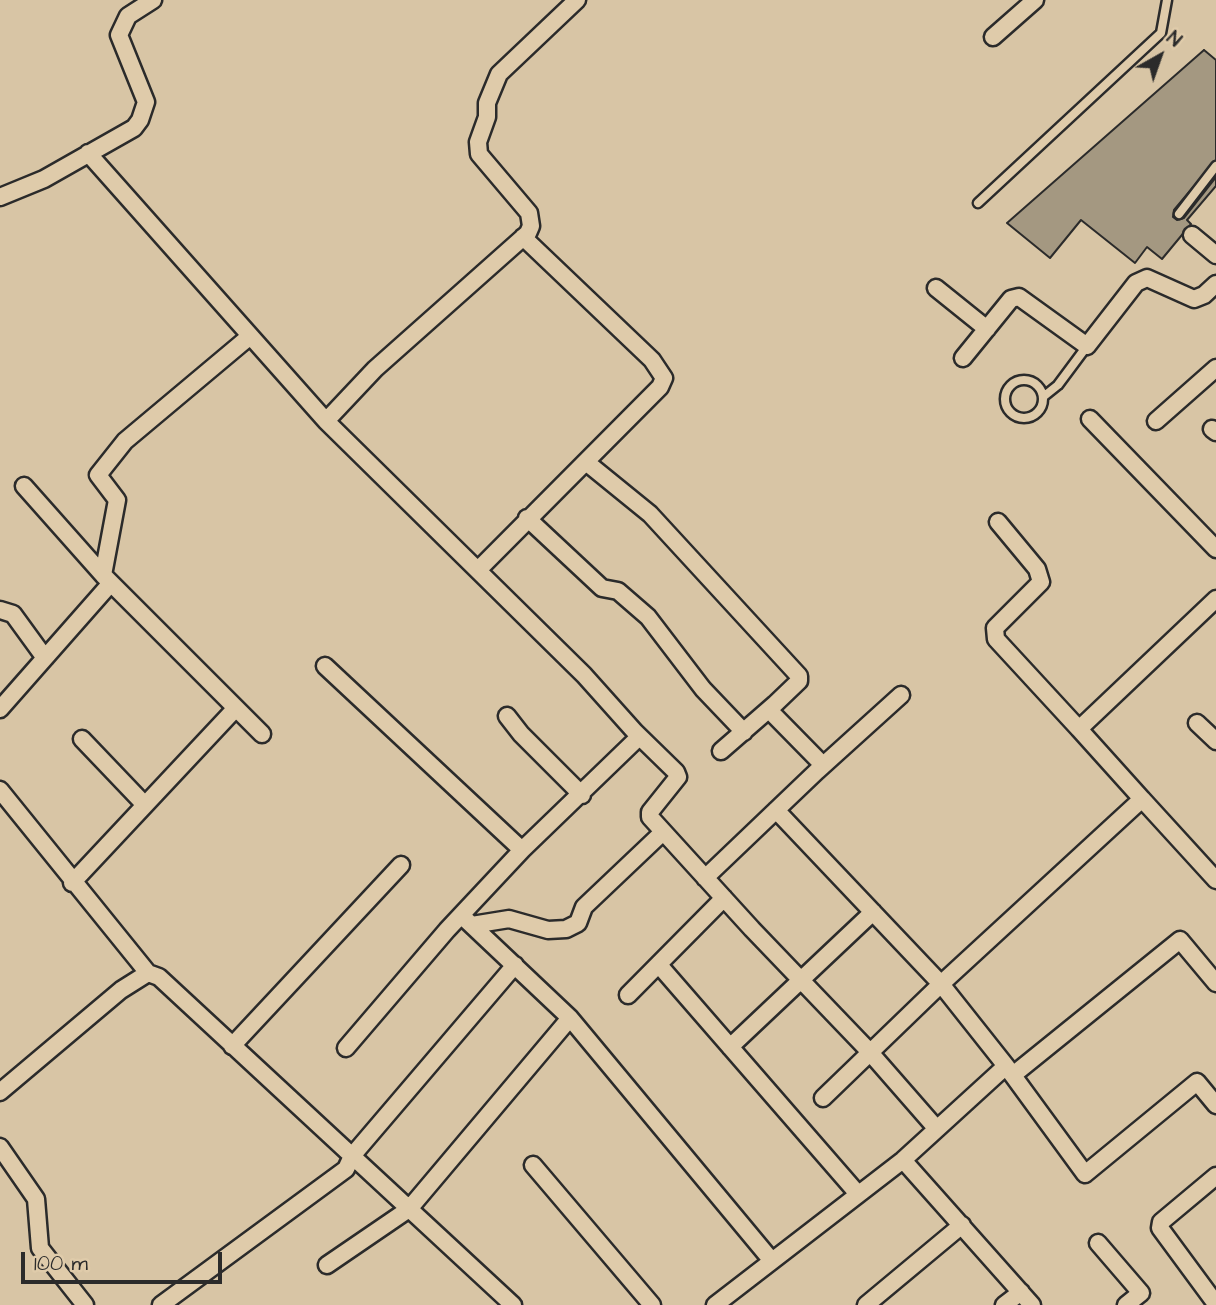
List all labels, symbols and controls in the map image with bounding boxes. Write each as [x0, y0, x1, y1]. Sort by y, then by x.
north arrow [1125, 21, 1195, 91]
text: N [1161, 25, 1187, 54]
scale bar [24, 1238, 226, 1282]
text: 100 m [34, 1249, 88, 1278]

